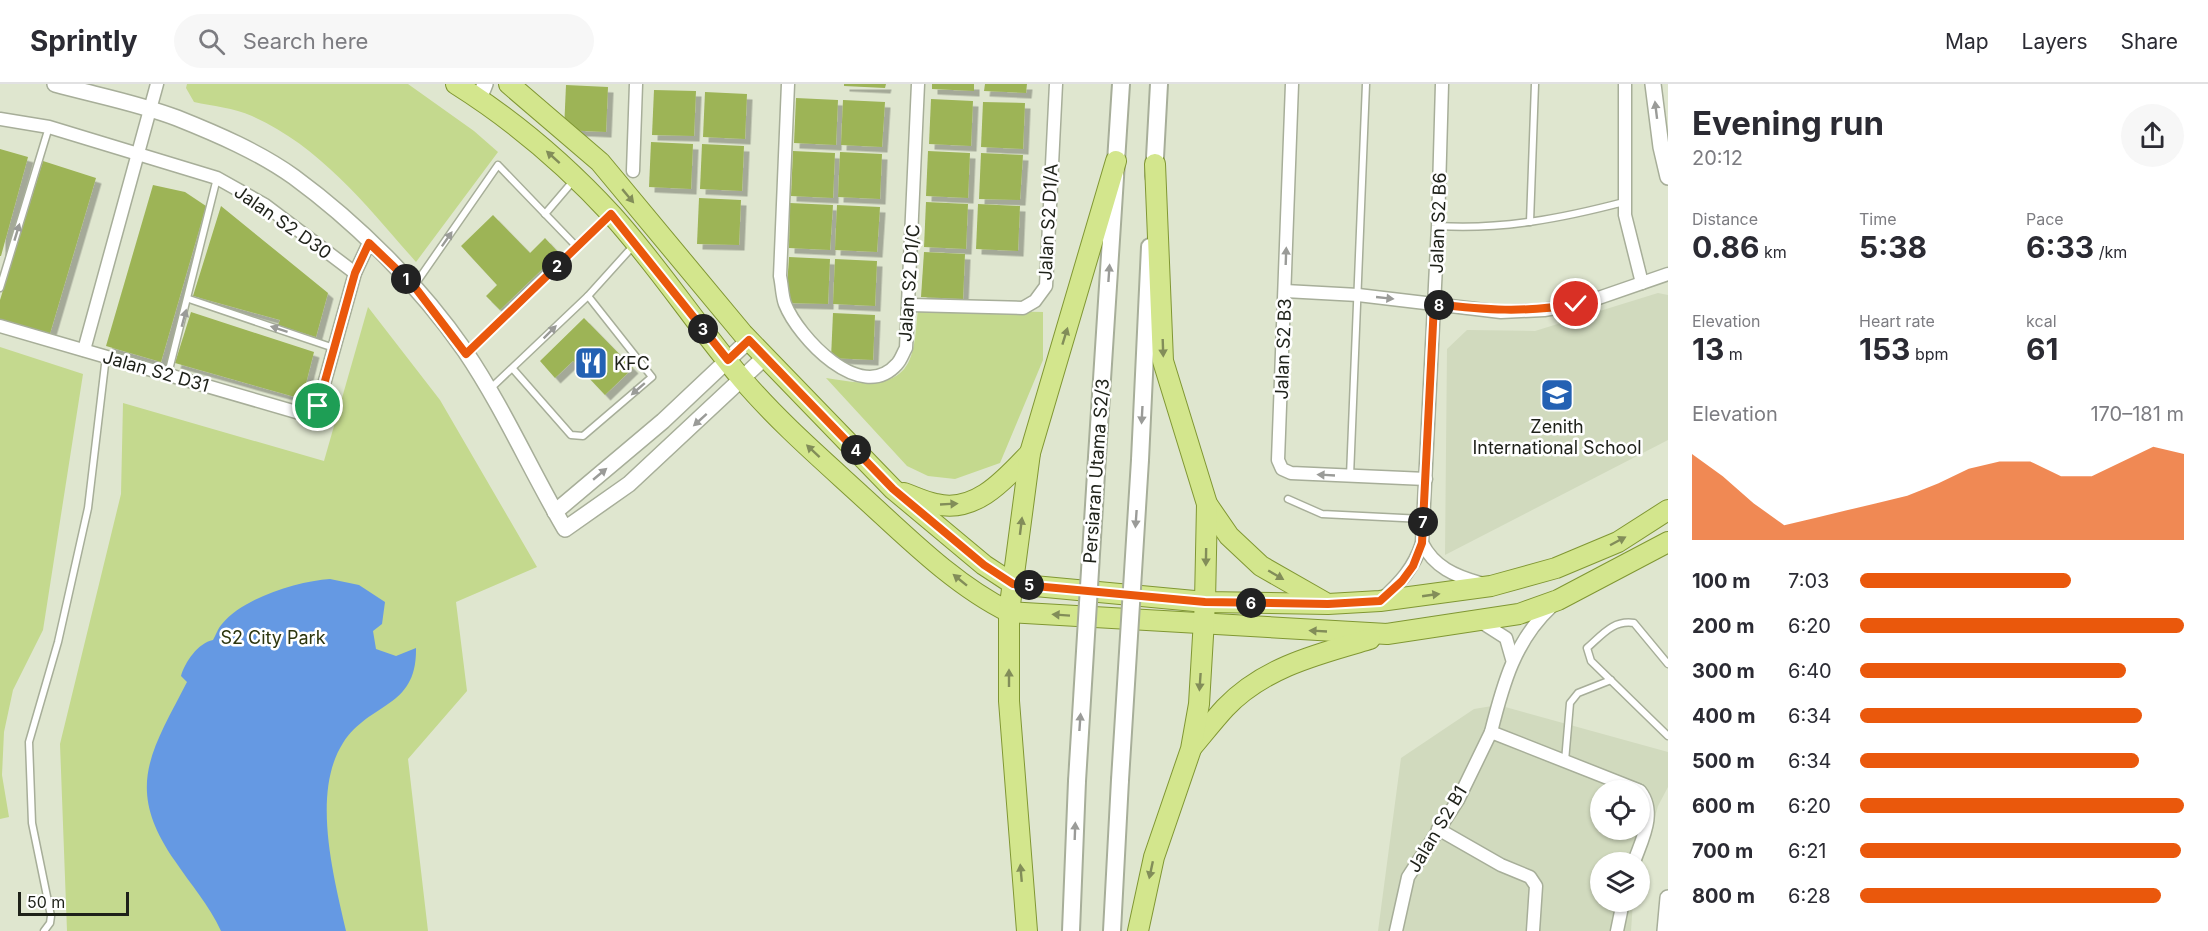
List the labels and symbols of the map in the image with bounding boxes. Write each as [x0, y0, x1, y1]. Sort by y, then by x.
one-way arrow [1651, 100, 1661, 119]
one-way arrow [545, 150, 560, 164]
street label: Jalan S2 D1/A [1034, 163, 1062, 281]
street label: Jalan S2 B6 [1426, 172, 1450, 274]
street label: Jalan S2 D30 [230, 181, 336, 263]
one-way arrow [621, 188, 634, 204]
one-way arrow [13, 223, 22, 241]
street label: Jalan S2 D1/C [894, 223, 924, 343]
one-way arrow [441, 231, 453, 247]
one-way arrow [1282, 247, 1291, 266]
pin: 2 [542, 251, 572, 281]
pin: 1 [391, 264, 421, 294]
one-way arrow [1104, 264, 1114, 283]
pin [1550, 278, 1601, 329]
pin: 8 [1424, 290, 1454, 320]
one-way arrow [1376, 294, 1395, 303]
street label: Jalan S2 B3 [1271, 298, 1295, 400]
one-way arrow [179, 308, 189, 327]
pin: 3 [688, 314, 718, 344]
one-way arrow [270, 324, 288, 334]
one-way arrow [543, 326, 557, 340]
one-way arrow [1061, 327, 1070, 345]
one-way arrow [1158, 338, 1167, 357]
restaurant icon: KFC [573, 345, 609, 381]
street label: Jalan S2 D31 [100, 346, 212, 396]
place label: KFC [614, 353, 650, 374]
school or university icon: Zenith International School [1539, 377, 1575, 413]
street label: Persiaran Utama S2/3 [1079, 378, 1113, 564]
pin [292, 380, 343, 431]
one-way arrow [631, 382, 646, 395]
one-way arrow [1138, 406, 1147, 425]
one-way arrow [693, 413, 708, 426]
place label: Zenith International School [1472, 416, 1642, 458]
pin: 4 [841, 435, 871, 465]
one-way arrow [806, 444, 821, 458]
one-way arrow [592, 468, 607, 481]
one-way arrow [1316, 470, 1335, 479]
one-way arrow [940, 500, 959, 509]
pin: 7 [1408, 507, 1438, 537]
one-way arrow [1132, 509, 1141, 528]
one-way arrow [1016, 516, 1026, 535]
one-way arrow [1609, 536, 1626, 546]
one-way arrow [1201, 548, 1211, 567]
one-way arrow [1268, 569, 1284, 580]
pin: 5 [1014, 570, 1044, 600]
one-way arrow [952, 573, 968, 586]
pin: 6 [1236, 588, 1266, 618]
one-way arrow [1422, 590, 1441, 599]
one-way arrow [1052, 610, 1071, 619]
park label: S2 City Park [220, 627, 326, 648]
one-way arrow [1309, 627, 1328, 636]
one-way arrow [1004, 669, 1014, 688]
one-way arrow [1195, 673, 1205, 692]
one-way arrow [1076, 713, 1085, 732]
street label: Jalan S2 B1 [1403, 782, 1471, 876]
one-way arrow [1070, 821, 1079, 840]
one-way arrow [1146, 861, 1156, 879]
one-way arrow [1016, 863, 1026, 882]
scale bar [18, 889, 129, 916]

